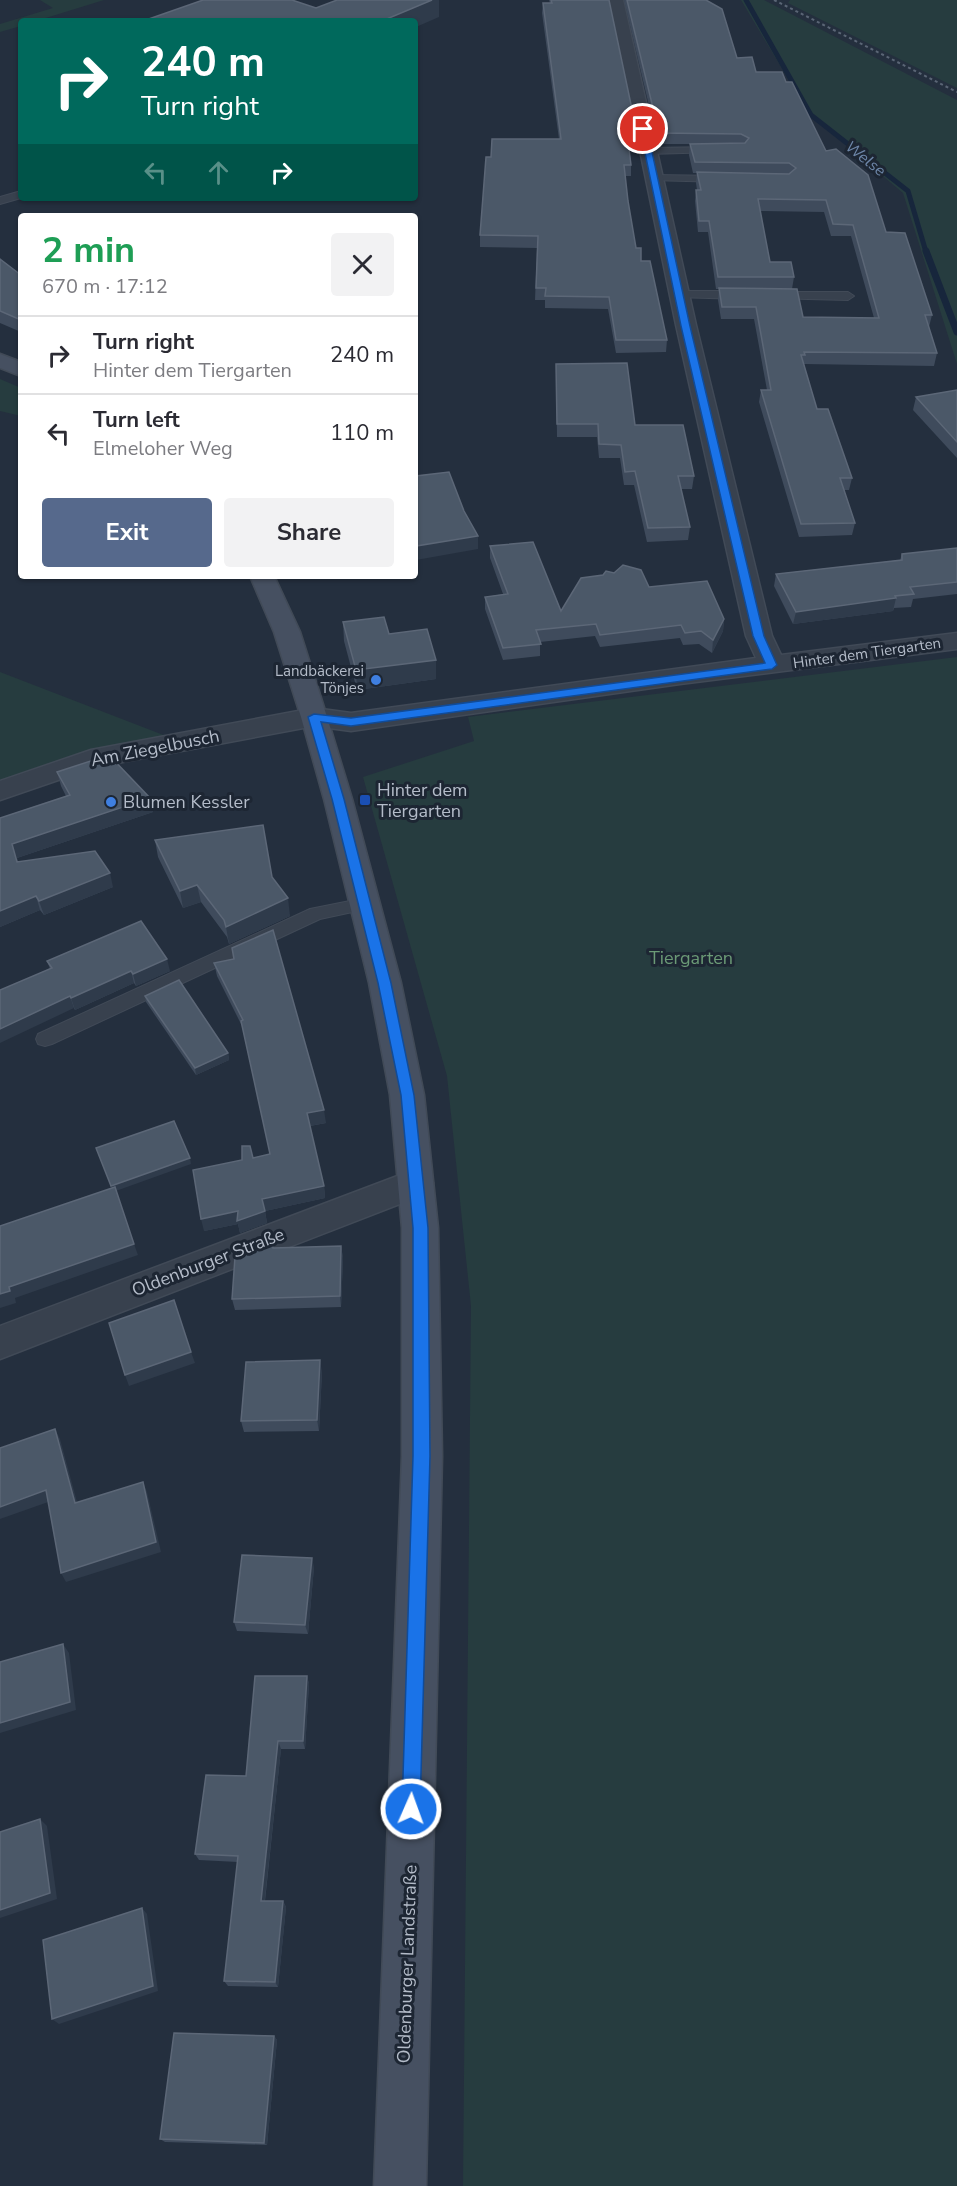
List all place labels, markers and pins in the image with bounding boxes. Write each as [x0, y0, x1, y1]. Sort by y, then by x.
pin [617, 103, 668, 154]
place label: Landbäckerei Tönjes [275, 661, 364, 698]
marker: Landbäckerei Tönjes [369, 673, 383, 687]
place label: Hinter dem Tiergarten [377, 778, 467, 823]
place label: Blumen Kessler [123, 790, 250, 814]
marker: Hinter dem Tiergarten [358, 793, 372, 807]
marker: Blumen Kessler [104, 795, 118, 809]

